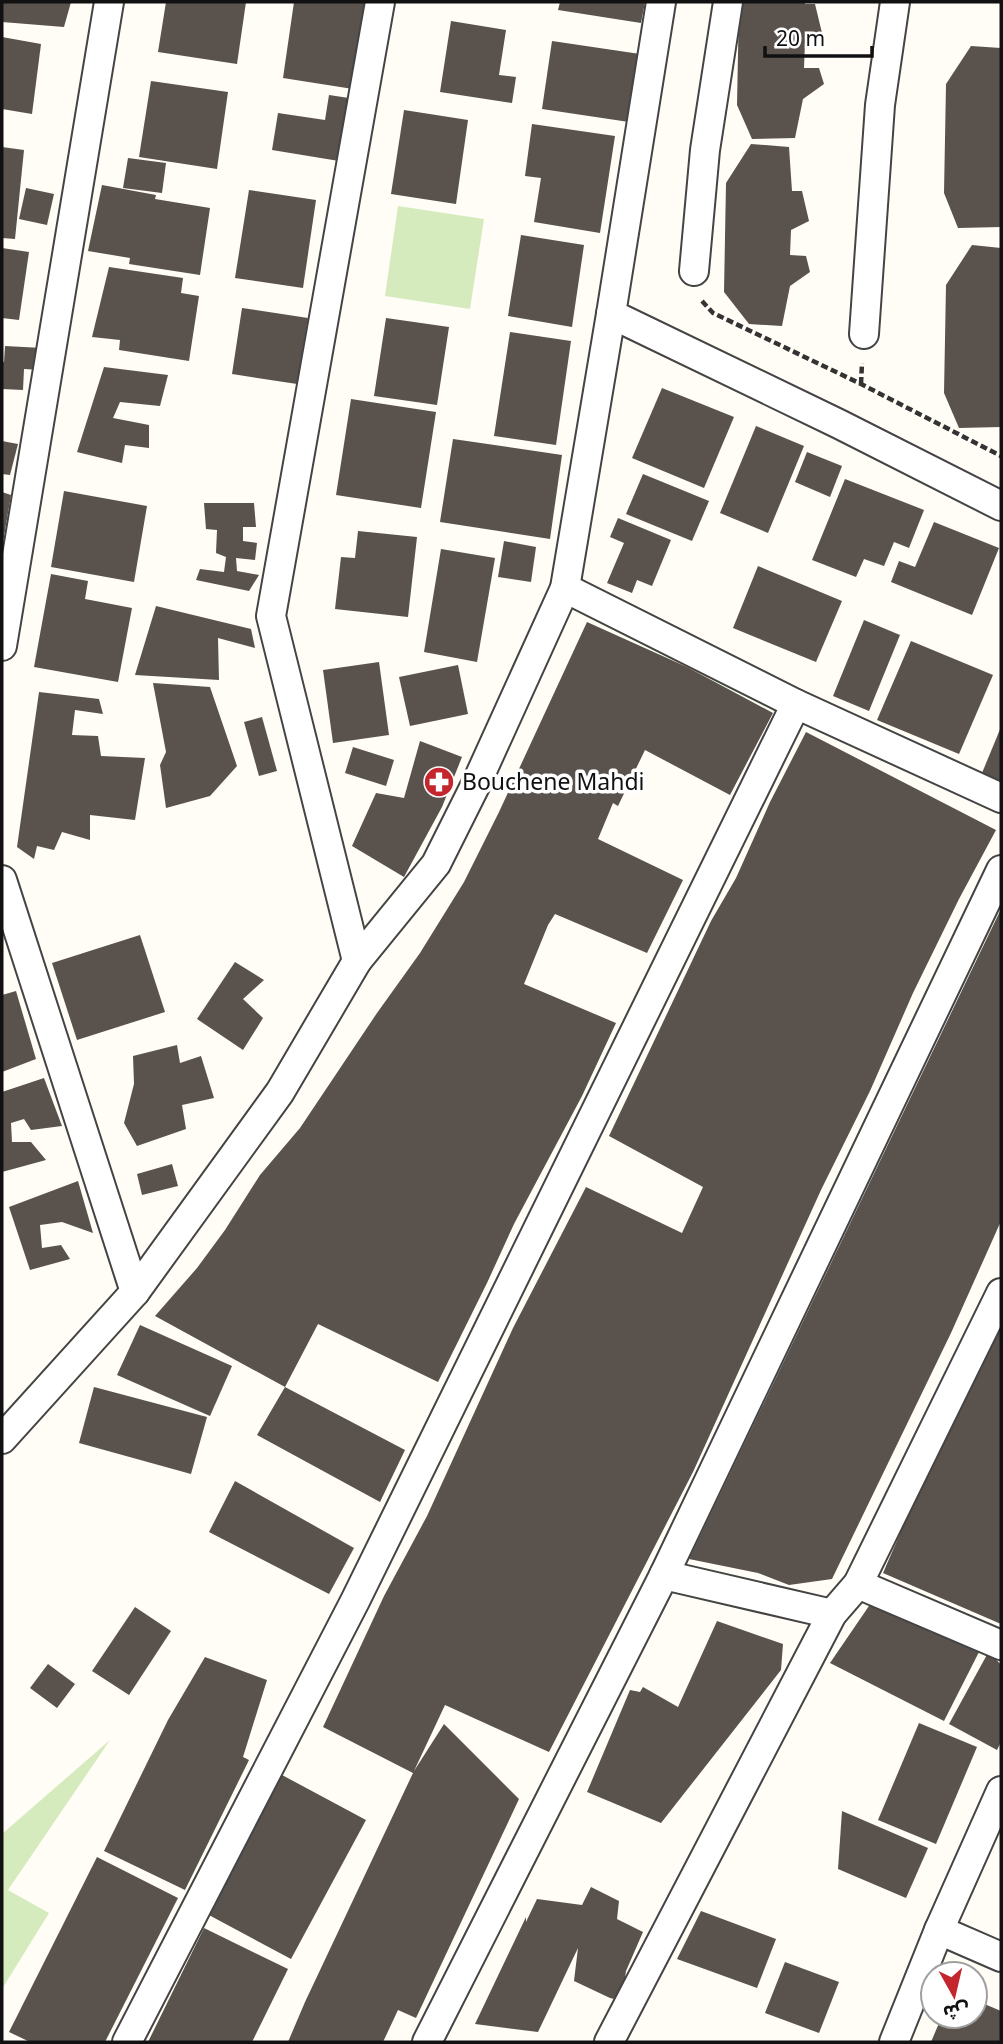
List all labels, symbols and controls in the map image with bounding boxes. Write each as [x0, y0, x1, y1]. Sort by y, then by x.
scale bar [765, 14, 872, 58]
text: 20 m [776, 17, 825, 61]
place label: Bouchene Mahdi [462, 758, 645, 807]
pharmacy icon: Bouchene Mahdi [422, 765, 456, 799]
north arrow [919, 1960, 989, 2030]
text: ش [941, 1989, 972, 2032]

